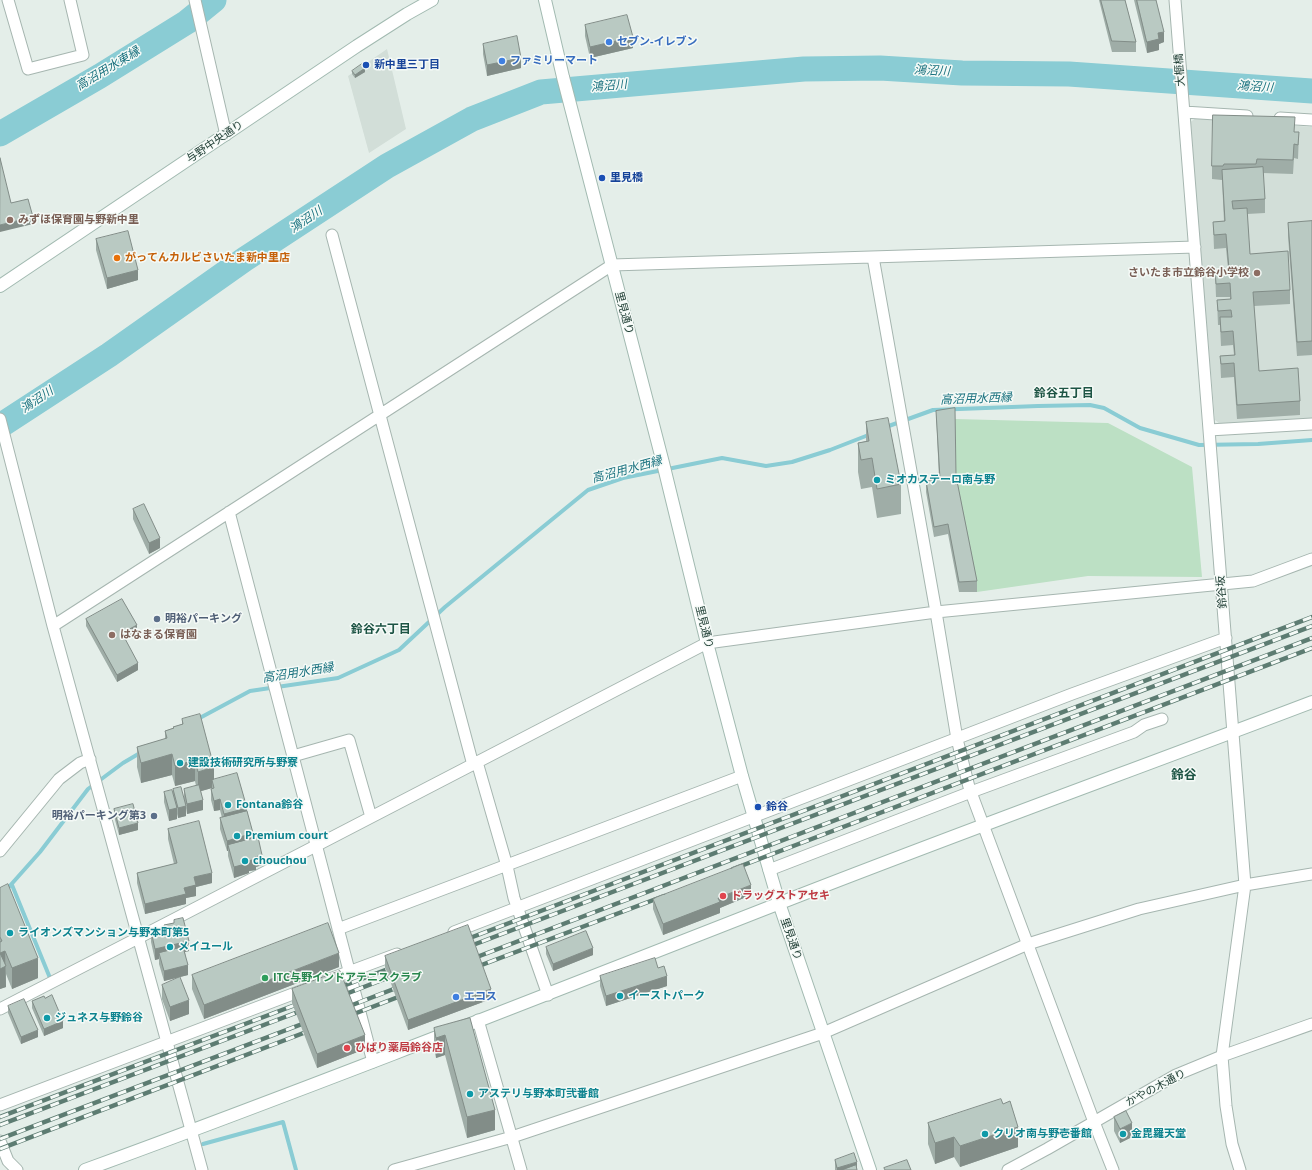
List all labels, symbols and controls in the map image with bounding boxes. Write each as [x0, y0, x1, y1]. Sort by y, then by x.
place label: セブン-イレブン [617, 35, 698, 49]
marker: セブン-イレブン [604, 37, 614, 47]
water label: 高沼用水東縁 [73, 44, 143, 94]
street label: 大榧橋 [1172, 53, 1188, 87]
place label: ファミリーマート [510, 54, 598, 68]
marker: ファミリーマート [497, 56, 507, 66]
place label: 新中里三丁目 [374, 58, 440, 72]
marker: 新中里三丁目 [361, 60, 371, 70]
water label: 鴻沼川 [914, 63, 950, 79]
water label: 鴻沼川 [590, 77, 628, 95]
water label: 鴻沼川 [1237, 79, 1273, 95]
street label: 与野中央通り [184, 118, 246, 166]
place label: 里見橋 [610, 171, 643, 185]
marker: 里見橋 [597, 173, 607, 183]
water label: 鴻沼川 [287, 204, 325, 236]
place label: みずほ保育園与野新中里 [18, 213, 139, 227]
marker: みずほ保育園与野新中里 [5, 215, 15, 225]
place label: がってんカルビさいたま新中里店 [125, 251, 290, 265]
marker: がってんカルビさいたま新中里店 [112, 253, 122, 263]
place label: さいたま市立鈴谷小学校 [1128, 266, 1249, 280]
marker: さいたま市立鈴谷小学校 [1252, 268, 1262, 278]
street label: 里見通り [612, 290, 636, 336]
water label: 鴻沼川 [18, 384, 56, 416]
district label: 鈴谷五丁目 [1034, 387, 1094, 401]
water label: 高沼用水西縁 [940, 391, 1012, 407]
water label: 高沼用水西縁 [590, 454, 664, 486]
place label: ミオカステーロ南与野 [885, 473, 995, 487]
marker: ミオカステーロ南与野 [872, 475, 882, 485]
street label: 鈴谷坂 [1214, 575, 1230, 609]
street label: 里見通り [692, 604, 716, 650]
place label: 明裕パーキング [165, 612, 242, 626]
marker: 明裕パーキング [152, 614, 162, 624]
district label: 鈴谷六丁目 [351, 623, 411, 637]
place label: はなまる保育園 [120, 628, 197, 642]
marker: はなまる保育園 [107, 630, 117, 640]
water label: 高沼用水西縁 [261, 660, 335, 686]
place label: 建設技術研究所与野寮 [188, 756, 298, 770]
marker: 建設技術研究所与野寮 [175, 758, 185, 768]
district label: 鈴谷 [1171, 767, 1197, 783]
place label: Fontana鈴谷 [236, 798, 303, 812]
marker: Fontana鈴谷 [223, 800, 233, 810]
place label: 鈴谷 [766, 800, 788, 814]
marker: 鈴谷 [753, 802, 763, 812]
place label: 明裕パーキング第3 [52, 809, 146, 823]
marker: 明裕パーキング第3 [149, 811, 159, 821]
place label: Premium court [245, 829, 328, 843]
marker: Premium court [232, 831, 242, 841]
place label: chouchou [253, 854, 307, 868]
marker: chouchou [240, 856, 250, 866]
place label: ドラッグストアセキ [731, 889, 830, 903]
marker: ドラッグストアセキ [718, 891, 728, 901]
street label: 里見通り [778, 916, 804, 962]
place label: ライオンズマンション与野本町第5 [18, 926, 189, 940]
marker: ライオンズマンション与野本町第5 [5, 928, 15, 938]
place label: メイユール [178, 940, 233, 954]
marker: メイユール [165, 942, 175, 952]
place label: ITC与野インドアテニスクラブ [273, 971, 422, 985]
marker: ITC与野インドアテニスクラブ [260, 973, 270, 983]
place label: イーストパーク [628, 989, 705, 1003]
place label: エコス [464, 990, 497, 1004]
marker: イーストパーク [615, 991, 625, 1001]
marker: エコス [451, 992, 461, 1002]
place label: ジュネス与野鈴谷 [55, 1011, 143, 1025]
marker: ジュネス与野鈴谷 [42, 1013, 52, 1023]
place label: ひばり薬局鈴谷店 [355, 1041, 443, 1055]
marker: ひばり薬局鈴谷店 [342, 1043, 352, 1053]
street label: かやの木通り [1124, 1067, 1188, 1109]
place label: アステリ与野本町弐番館 [478, 1087, 599, 1101]
marker: アステリ与野本町弐番館 [465, 1089, 475, 1099]
place label: クリオ南与野壱番館 [993, 1127, 1092, 1141]
place label: 金毘羅天堂 [1131, 1127, 1186, 1141]
marker: クリオ南与野壱番館 [980, 1129, 990, 1139]
marker: 金毘羅天堂 [1118, 1129, 1128, 1139]

